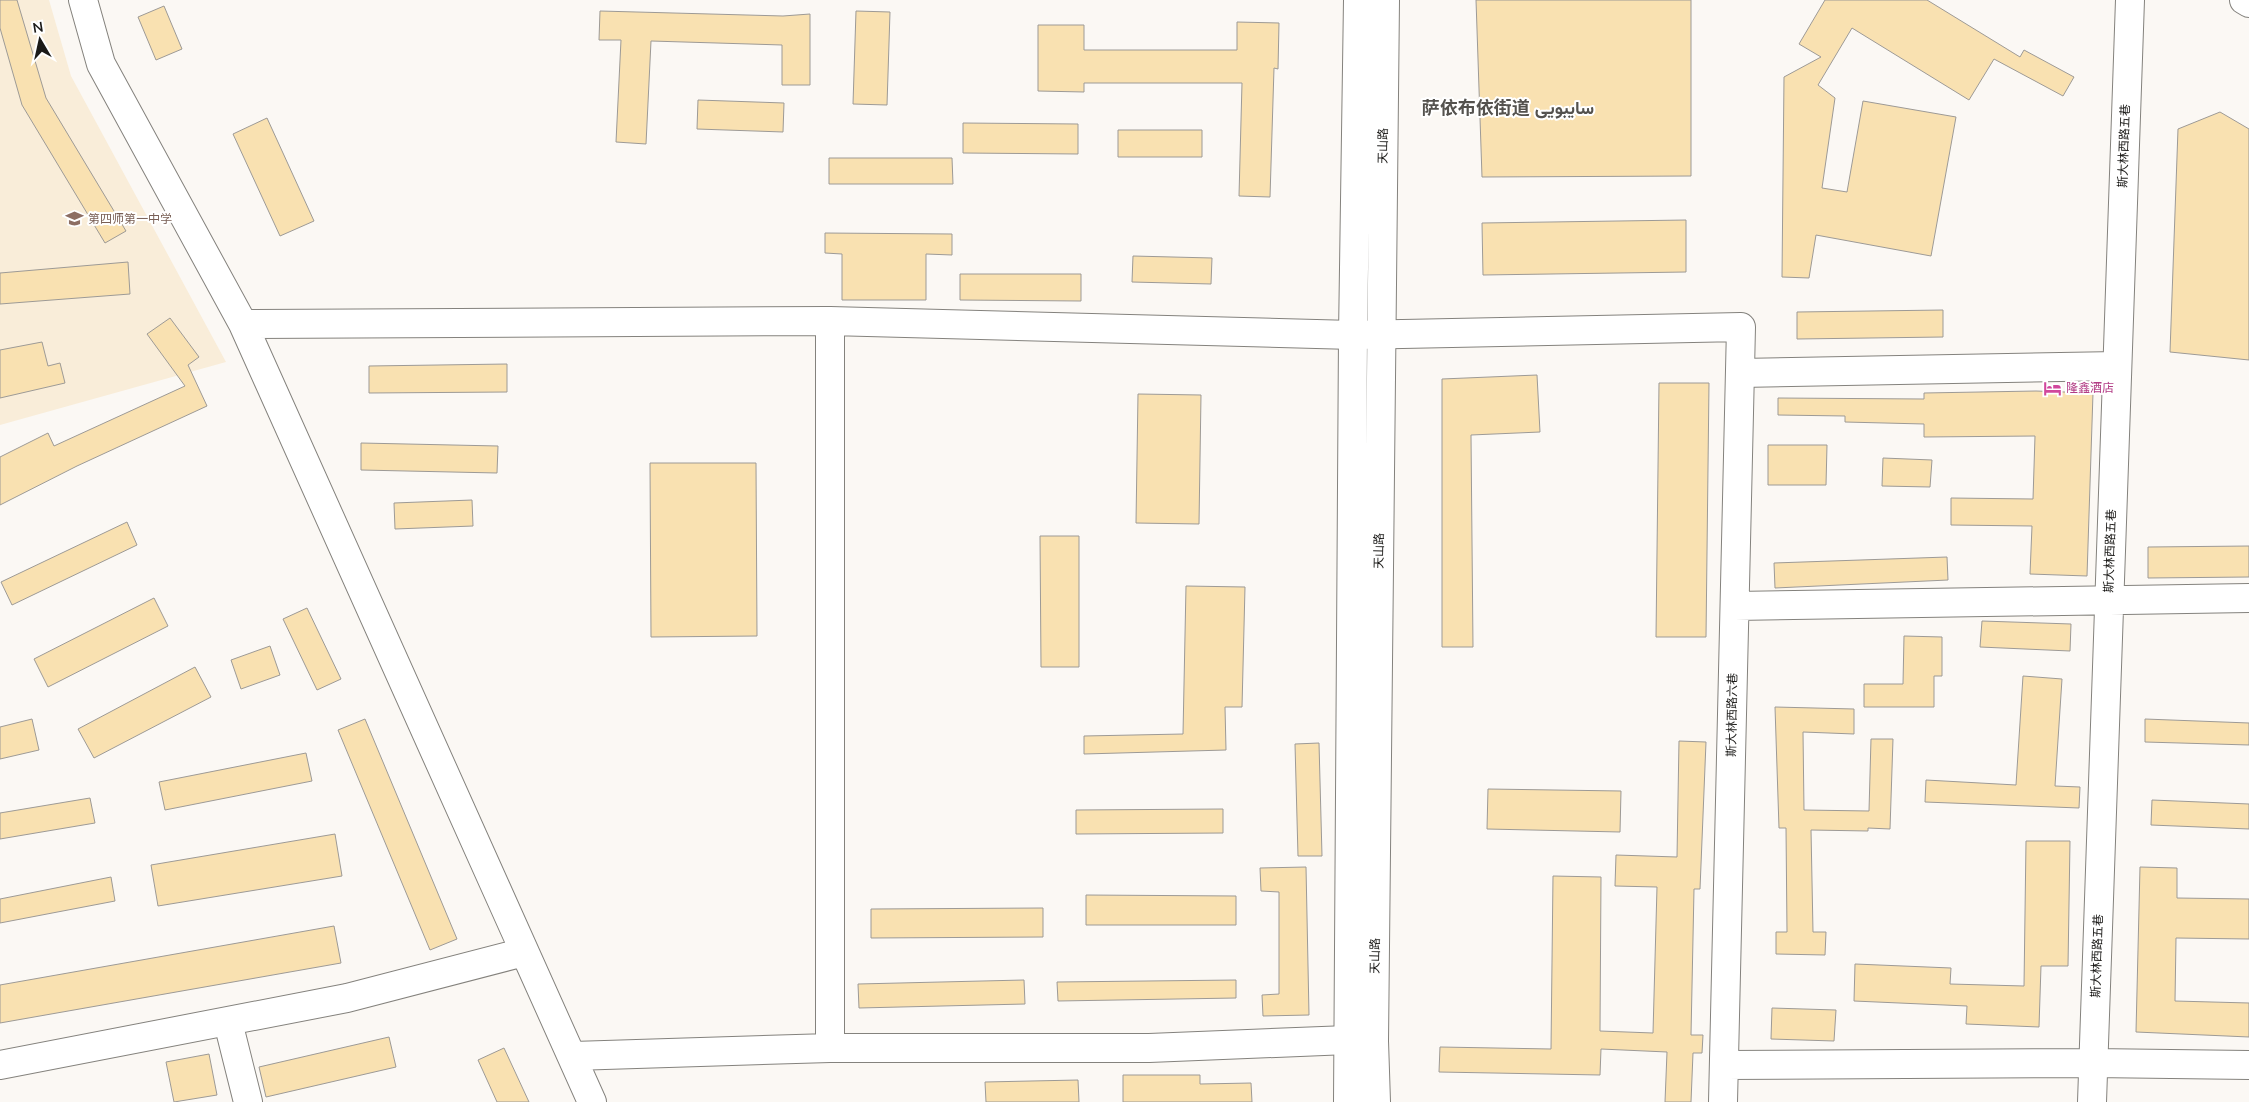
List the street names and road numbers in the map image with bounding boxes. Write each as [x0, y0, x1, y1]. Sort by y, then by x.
street label: 斯大林西路五巷 [2115, 104, 2132, 188]
street label: 天山路 [1375, 128, 1390, 164]
street label: 斯大林西路五巷 [2101, 509, 2118, 593]
street label: 天山路 [1371, 533, 1386, 569]
street label: 斯大林西路六巷 [1723, 673, 1740, 757]
street label: 斯大林西路五巷 [2088, 914, 2105, 998]
street label: 天山路 [1367, 938, 1382, 974]

